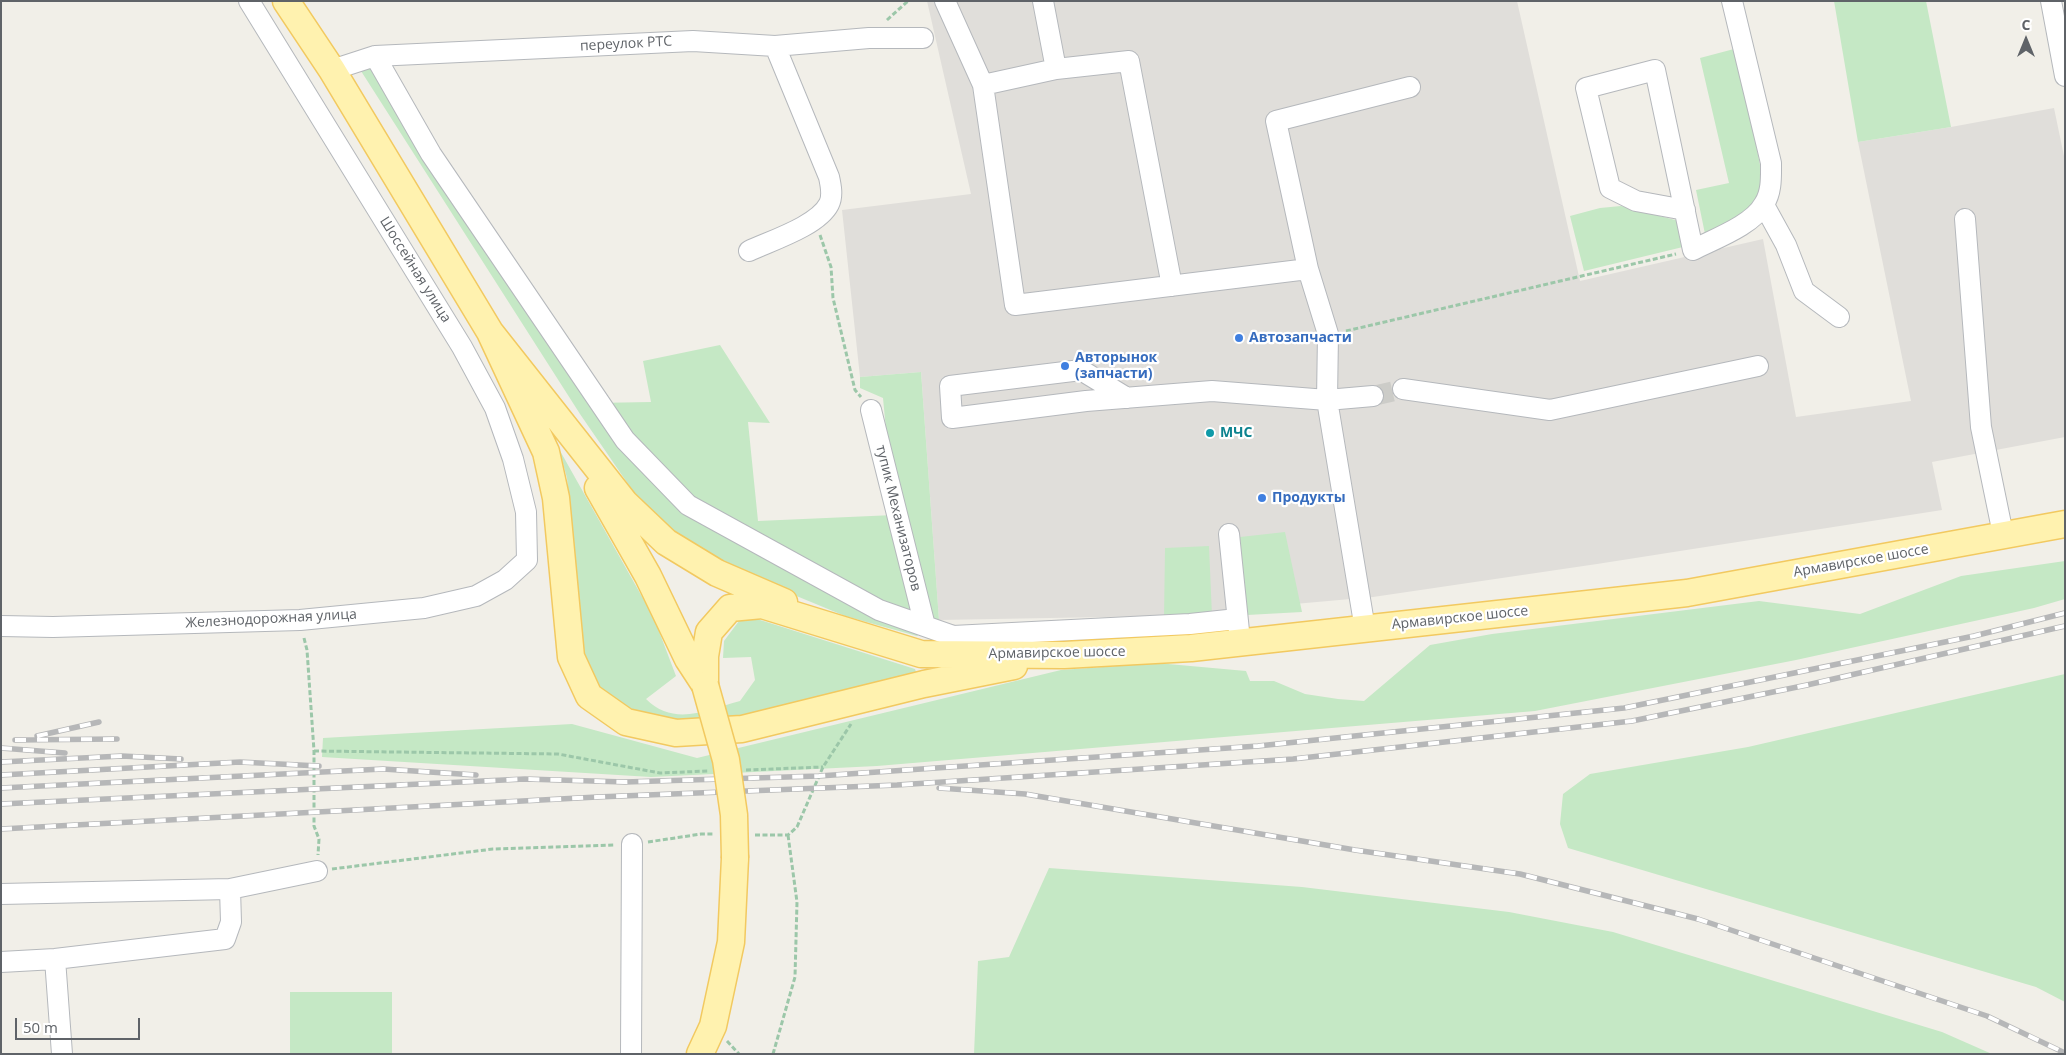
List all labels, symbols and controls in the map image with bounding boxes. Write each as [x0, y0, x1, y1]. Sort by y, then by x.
north arrow [2001, 15, 2051, 65]
text: С [2022, 15, 2030, 34]
street label: переулок РТС [580, 33, 672, 55]
street label: Шоссейная улица [376, 214, 454, 326]
place label: Автозапчасти [1249, 330, 1352, 346]
marker: Автозапчасти [1233, 332, 1245, 344]
place label: Авторынок (запчасти) [1075, 350, 1157, 382]
marker: Авторынок (запчасти) [1059, 360, 1071, 372]
place label: МЧС [1220, 425, 1252, 441]
marker: МЧС [1204, 427, 1216, 439]
street label: тупик Механизаторов [872, 443, 924, 593]
place label: Продукты [1272, 490, 1346, 506]
marker: Продукты [1256, 492, 1268, 504]
street label: Армавирское шоссе [1792, 541, 1930, 581]
street label: Армавирское шоссе [1391, 602, 1529, 634]
street label: Железнодорожная улица [185, 606, 357, 632]
street label: Армавирское шоссе [988, 643, 1126, 663]
scale bar [18, 1008, 142, 1040]
text: 50 m [23, 1017, 58, 1037]

